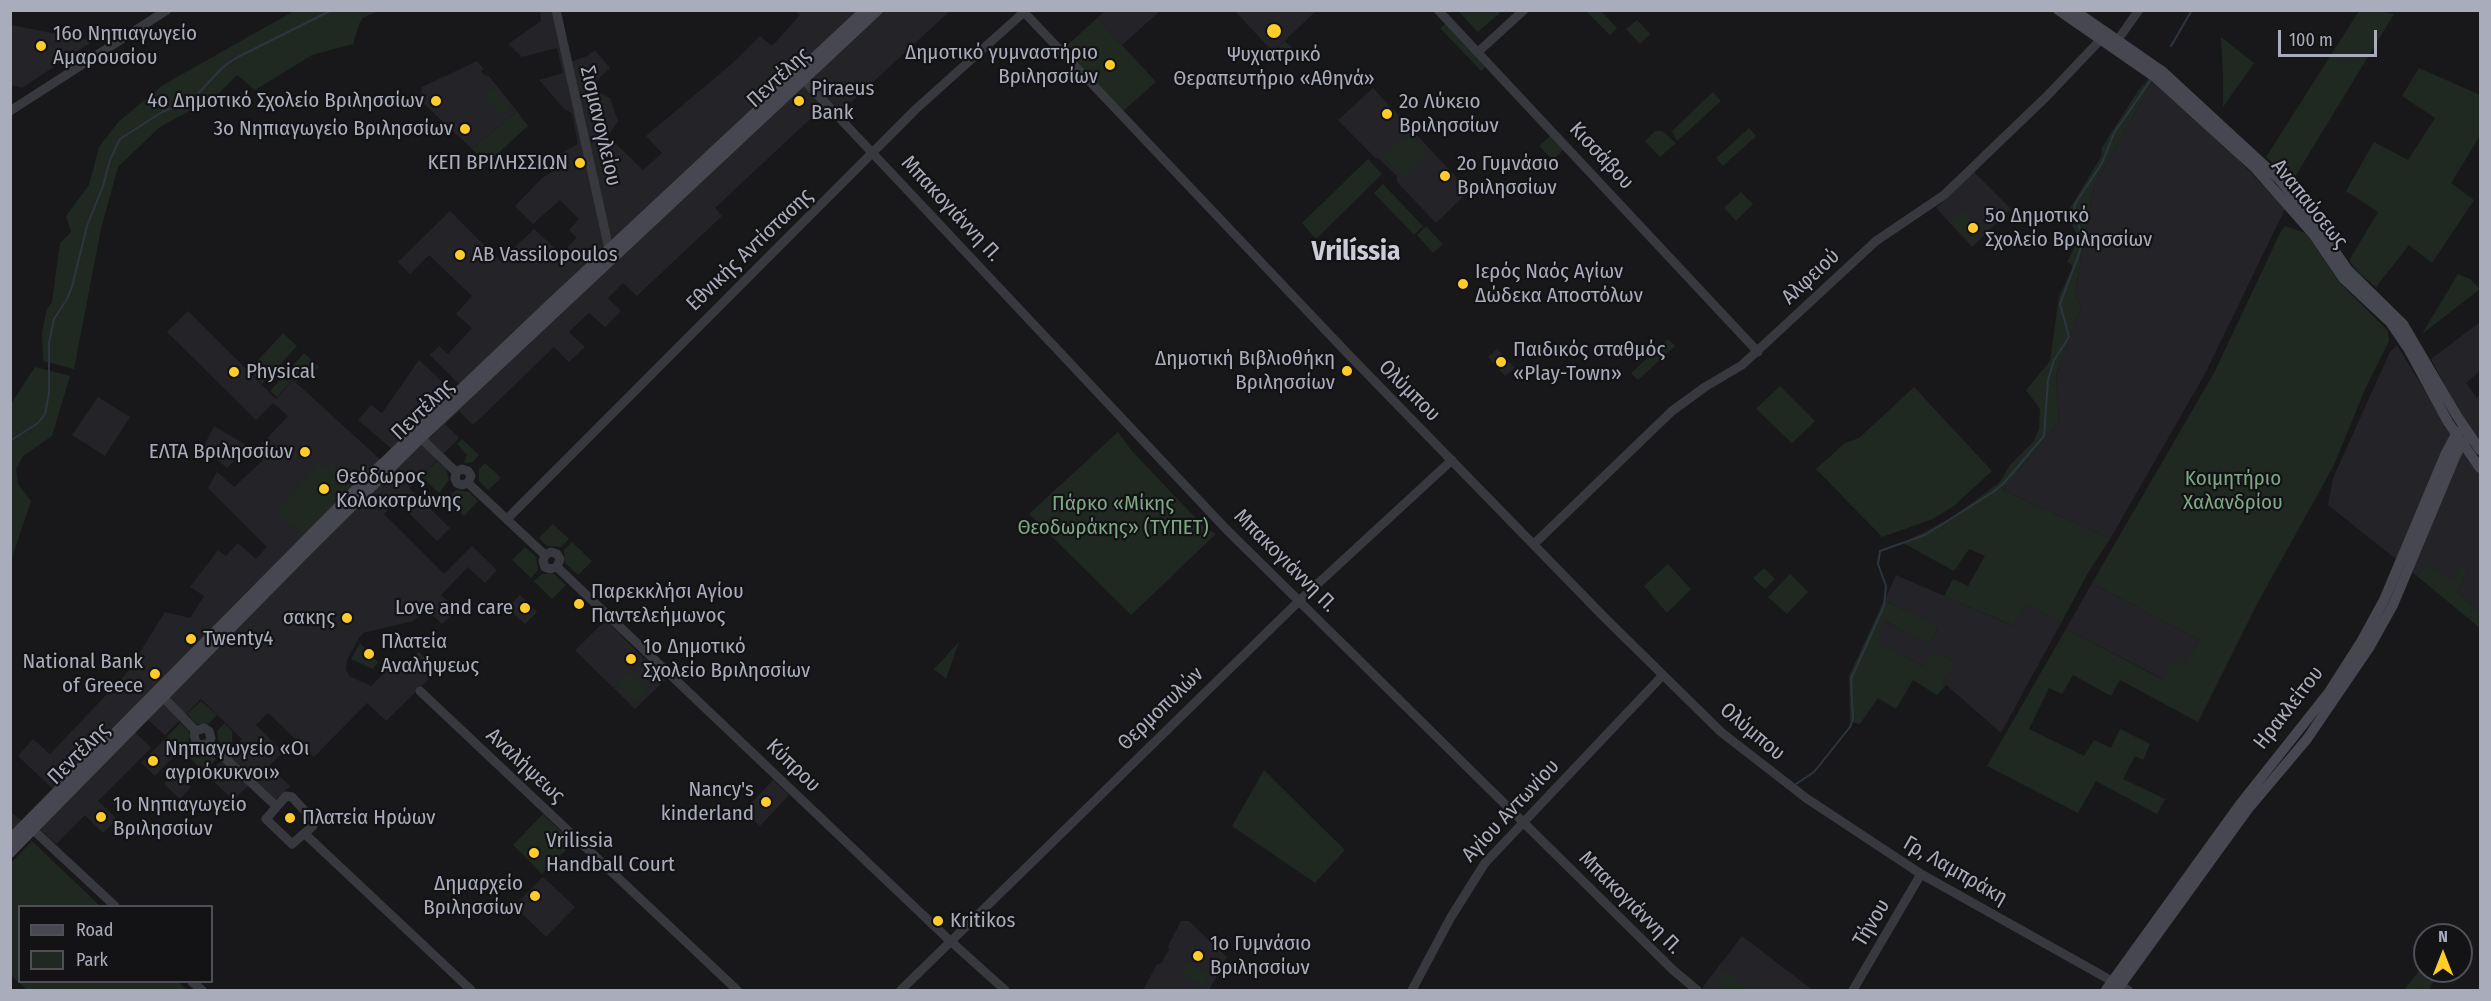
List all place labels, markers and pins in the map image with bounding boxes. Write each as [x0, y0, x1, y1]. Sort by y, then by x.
place label: 16ο Νηπιαγωγείο Αμαρουσίου [53, 21, 197, 71]
marker: Ψυχιατρικό Θεραπευτήριο «Αθηνά» [1265, 22, 1283, 40]
marker: 16ο Νηπιαγωγείο Αμαρουσίου [34, 39, 48, 53]
place label: Δημοτικό γυμναστήριο Βριλησσίων [905, 40, 1098, 90]
place label: Ψυχιατρικό Θεραπευτήριο «Αθηνά» [1173, 42, 1375, 92]
marker: Δημοτικό γυμναστήριο Βριλησσίων [1103, 58, 1117, 72]
place label: Piraeus Bank [811, 76, 875, 126]
place label: 4o Δημοτικό Σχολείο Βριλησσίων [147, 88, 424, 114]
place label: 2ο Λύκειο Βριλησσίων [1399, 89, 1499, 139]
marker: 4o Δημοτικό Σχολείο Βριλησσίων [429, 94, 443, 108]
marker: Piraeus Bank [792, 94, 806, 108]
marker: 2ο Λύκειο Βριλησσίων [1380, 107, 1394, 121]
place label: 3ο Νηπιαγωγείο Βριλησσίων [213, 116, 453, 142]
marker: 3ο Νηπιαγωγείο Βριλησσίων [458, 122, 472, 136]
place label: ΚΕΠ ΒΡΙΛΗΣΣΙΩΝ [427, 150, 568, 176]
place label: 2ο Γυμνάσιο Βριλησσίων [1457, 151, 1559, 201]
marker: ΚΕΠ ΒΡΙΛΗΣΣΙΩΝ [573, 156, 587, 170]
marker: 2ο Γυμνάσιο Βριλησσίων [1438, 169, 1452, 183]
place label: 5ο Δημοτικό Σχολείο Βριλησσίων [1985, 203, 2152, 253]
marker: 5ο Δημοτικό Σχολείο Βριλησσίων [1966, 221, 1980, 235]
place label: AB Vassilopoulos [472, 242, 618, 268]
marker: AB Vassilopoulos [453, 248, 467, 262]
place label: Ιερός Ναός Αγίων Δώδεκα Αποστόλων [1475, 259, 1643, 309]
marker: Ιερός Ναός Αγίων Δώδεκα Αποστόλων [1456, 277, 1470, 291]
place label: Παιδικός σταθμός «Play-Town» [1513, 337, 1665, 387]
place label: Δημοτική Βιβλιοθήκη Βριλησσίων [1155, 346, 1335, 396]
marker: Παιδικός σταθμός «Play-Town» [1494, 355, 1508, 369]
place label: Physical [246, 359, 315, 385]
marker: Δημοτική Βιβλιοθήκη Βριλησσίων [1340, 364, 1354, 378]
marker: Physical [227, 365, 241, 379]
place label: ΕΛΤΑ Βριλησσίων [149, 439, 293, 465]
marker: ΕΛΤΑ Βριλησσίων [298, 445, 312, 459]
place label: Θεόδωρος Κολοκοτρώνης [336, 464, 461, 514]
marker: Θεόδωρος Κολοκοτρώνης [317, 482, 331, 496]
place label: Παρεκκλήσι Αγίου Παντελεήμωνος [591, 579, 744, 629]
place label: Love and care [395, 595, 513, 621]
marker: Παρεκκλήσι Αγίου Παντελεήμωνος [572, 597, 586, 611]
marker: Love and care [518, 601, 532, 615]
place label: σακης [283, 605, 335, 631]
marker: σακης [340, 611, 354, 625]
place label: Twenty4 [203, 626, 273, 652]
place label: Πλατεία Αναλήψεως [381, 629, 479, 679]
marker: Twenty4 [184, 632, 198, 646]
place label: 1ο Δημοτικό Σχολείο Βριλησσίων [643, 634, 810, 684]
marker: Πλατεία Αναλήψεως [362, 647, 376, 661]
place label: National Bank of Greece [23, 649, 143, 699]
marker: 1ο Δημοτικό Σχολείο Βριλησσίων [624, 652, 638, 666]
marker: National Bank of Greece [148, 667, 162, 681]
place label: Νηπιαγωγείο «Οι αγριόκυκνοι» [165, 736, 309, 786]
marker: Νηπιαγωγείο «Οι αγριόκυκνοι» [146, 754, 160, 768]
place label: Nancy's kinderland [661, 777, 754, 827]
place label: 1ο Νηπιαγωγείο Βριλησσίων [113, 792, 247, 842]
marker: Nancy's kinderland [759, 795, 773, 809]
place label: Πλατεία Ηρώων [302, 805, 436, 831]
marker: 1ο Νηπιαγωγείο Βριλησσίων [94, 810, 108, 824]
marker: Πλατεία Ηρώων [283, 811, 297, 825]
place label: Vrilissia Handball Court [546, 828, 675, 878]
marker: Vrilissia Handball Court [527, 846, 541, 860]
place label: Δημαρχείο Βριλησσίων [423, 871, 523, 921]
marker: Δημαρχείο Βριλησσίων [528, 889, 542, 903]
place label: Kritikos [950, 908, 1015, 934]
marker: Kritikos [931, 914, 945, 928]
place label: 1ο Γυμνάσιο Βριλησσίων [1210, 931, 1311, 981]
marker: 1ο Γυμνάσιο Βριλησσίων [1191, 949, 1205, 963]

